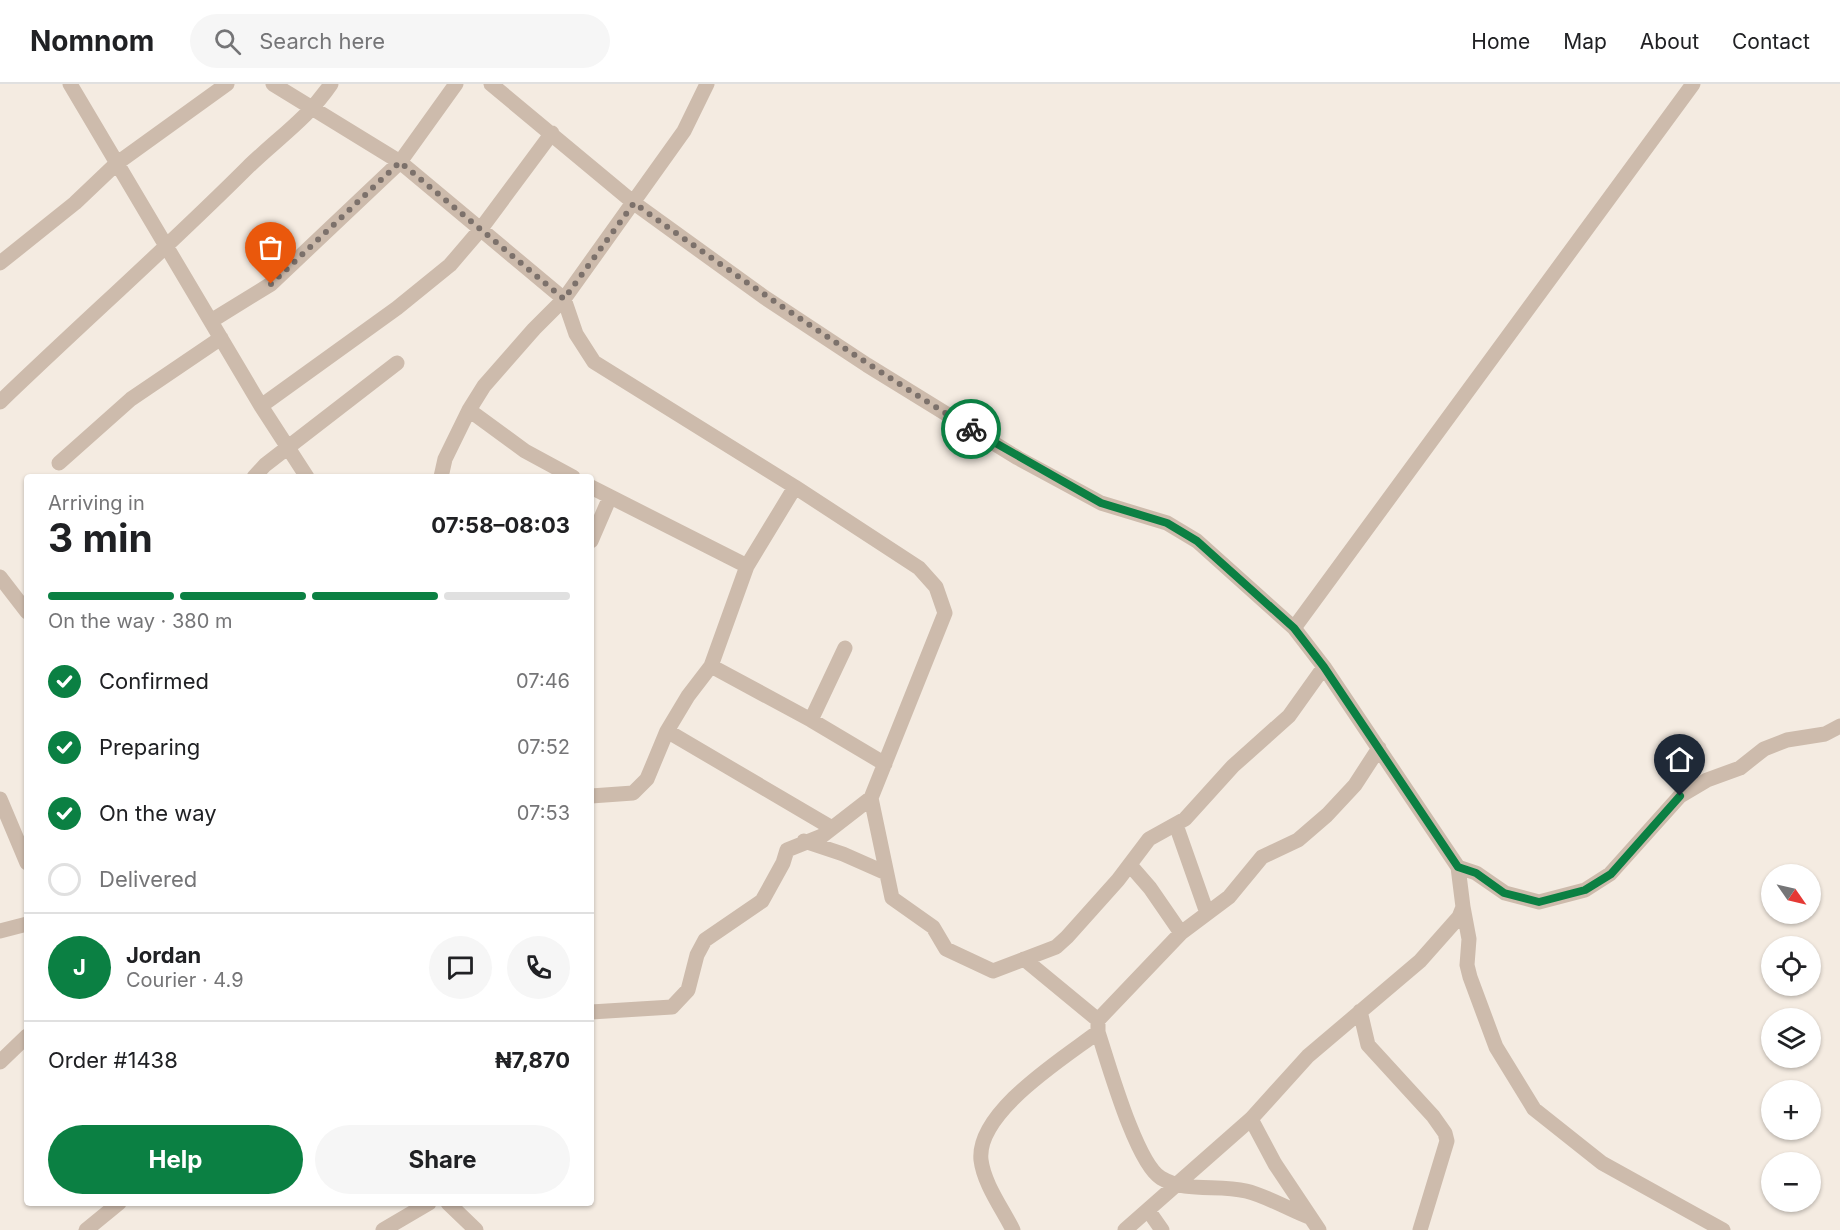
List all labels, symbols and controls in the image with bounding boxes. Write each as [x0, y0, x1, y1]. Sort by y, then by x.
search box [190, 14, 610, 68]
text: Nomnom [30, 24, 154, 58]
icon: search [211, 25, 244, 58]
text: Search here [259, 28, 385, 54]
text: Home [1471, 29, 1530, 54]
text: Map [1563, 29, 1607, 54]
text: About [1640, 29, 1699, 54]
text: Contact [1732, 29, 1810, 54]
pin [245, 222, 296, 284]
icon: bag [254, 231, 287, 264]
courier [941, 399, 1001, 459]
icon: bike [955, 413, 988, 446]
text: Arriving in [48, 491, 145, 515]
text: 07:58–08:03 [431, 512, 570, 538]
text: 3 min [48, 514, 153, 561]
text: On the way · 380 m [48, 609, 232, 633]
icon: check [48, 665, 81, 698]
text: Confirmed [99, 668, 209, 694]
text: 07:46 [516, 669, 570, 693]
icon: check [48, 731, 81, 764]
text: Preparing [99, 734, 200, 760]
pin [1654, 734, 1705, 796]
text: 07:52 [517, 735, 570, 759]
icon: home [1663, 743, 1696, 776]
icon: check [48, 797, 81, 830]
text: On the way [99, 800, 217, 826]
text: 07:53 [517, 801, 570, 825]
north arrow [1761, 864, 1821, 924]
map controls [1761, 864, 1821, 1212]
text: Delivered [99, 866, 197, 892]
button: chat [429, 936, 492, 999]
button: phone [507, 936, 570, 999]
button: locate [1761, 936, 1821, 996]
text: Jordan [126, 942, 201, 968]
text: J [73, 954, 86, 980]
text: Courier · 4.9 [126, 968, 244, 992]
button: layers [1761, 1008, 1821, 1068]
text: Order #1438 [48, 1047, 178, 1073]
text: ₦7,870 [495, 1047, 570, 1073]
button: + [1761, 1080, 1821, 1140]
button: Help [48, 1125, 303, 1194]
button: Share [315, 1125, 570, 1194]
button: − [1761, 1152, 1821, 1212]

